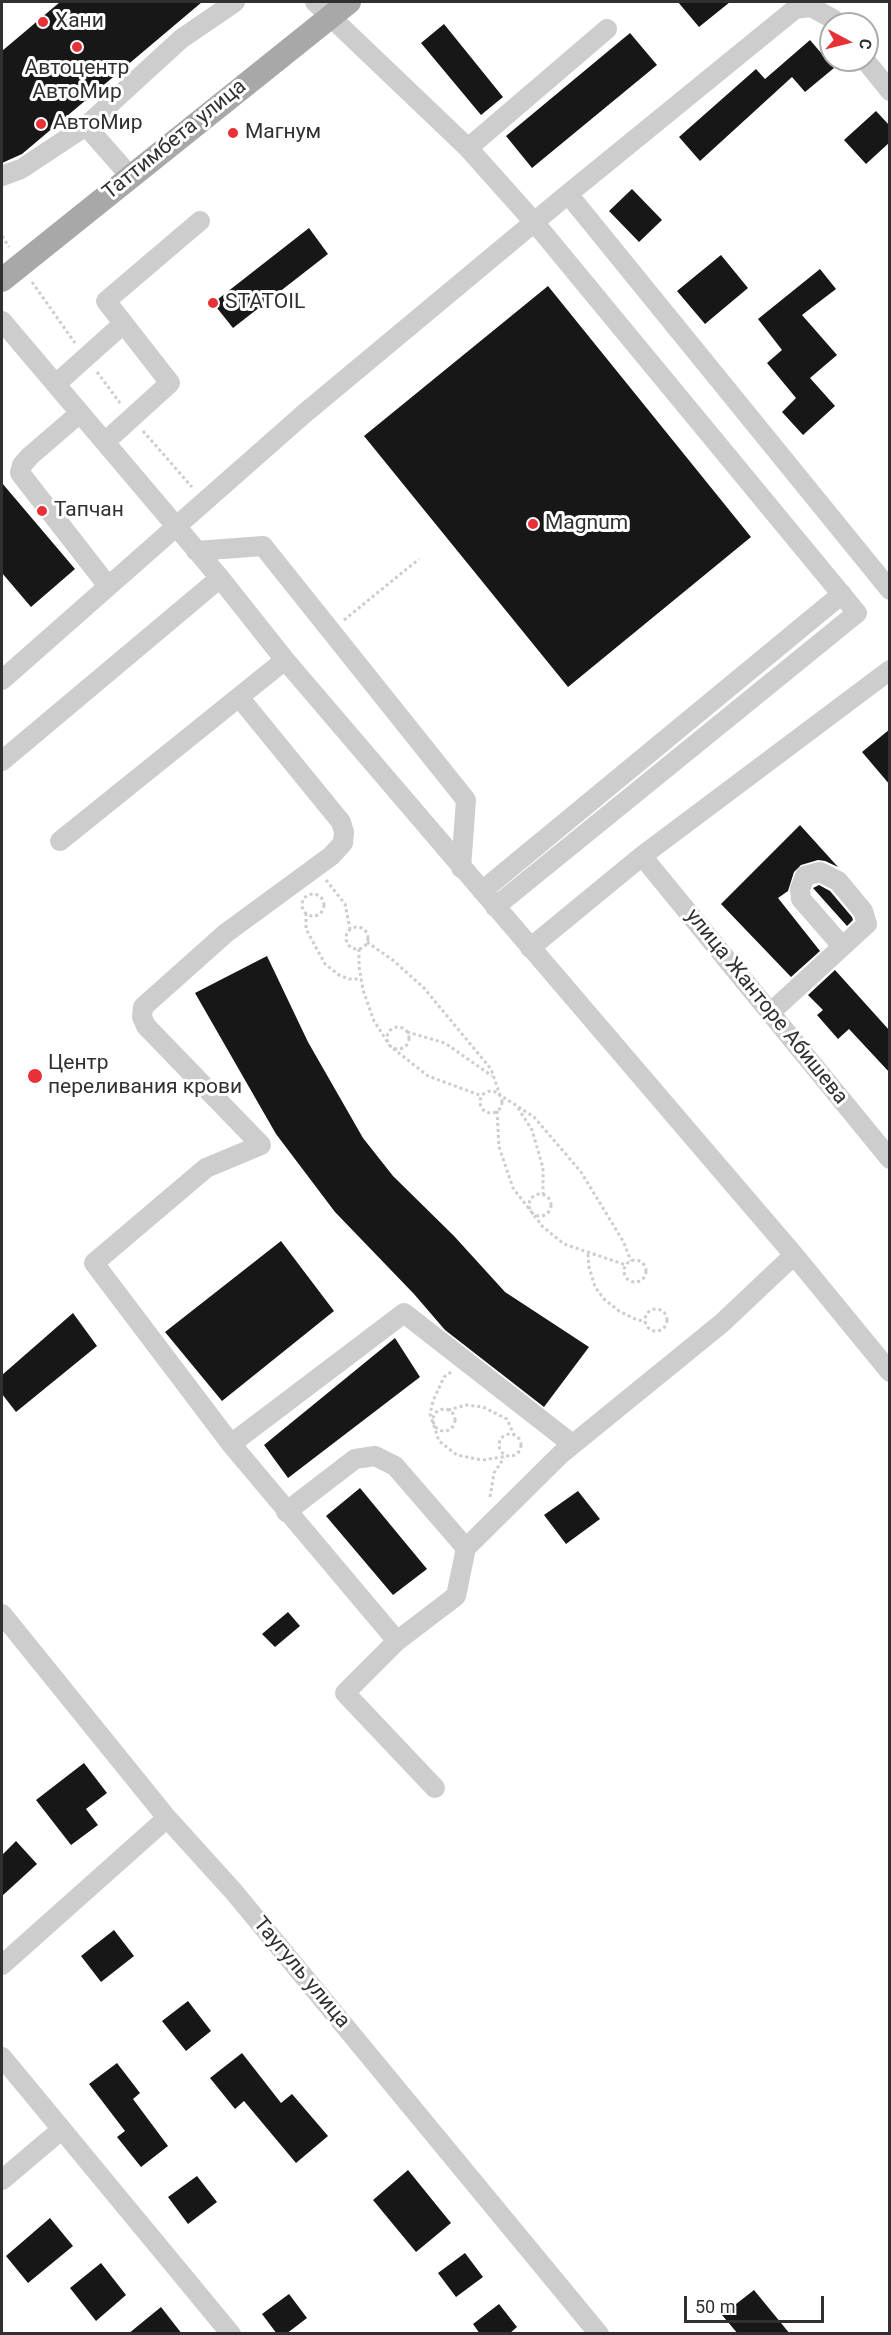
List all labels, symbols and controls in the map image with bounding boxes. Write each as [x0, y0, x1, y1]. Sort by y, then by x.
place label: Хани [55, 9, 104, 35]
north arrow [819, 12, 879, 72]
marker: Хани [36, 15, 50, 29]
text: С [855, 38, 875, 50]
marker: Автоцентр АвтоМир [70, 40, 84, 54]
place label: Автоцентр АвтоМир [25, 56, 129, 106]
street label: Таттимбета улица [98, 74, 252, 206]
place label: АвтоМир [53, 111, 142, 137]
marker: АвтоМир [34, 117, 48, 131]
place label: Магнум [245, 120, 321, 146]
marker: Магнум [226, 126, 240, 140]
place label: STATOIL [225, 290, 305, 316]
marker: STATOIL [206, 296, 220, 310]
place label: Тапчан [54, 498, 124, 524]
marker: Тапчан [35, 504, 49, 518]
place label: Magnum [545, 511, 628, 537]
marker: Magnum [526, 517, 540, 531]
street label: улица Жанторе Абишева [679, 904, 853, 1110]
place label: Центр переливания крови [48, 1051, 242, 1101]
marker: Центр переливания крови [26, 1067, 44, 1085]
street label: Таугуль улица [247, 1912, 355, 2034]
scale bar [687, 2284, 826, 2322]
text: 50 m [695, 2296, 735, 2317]

